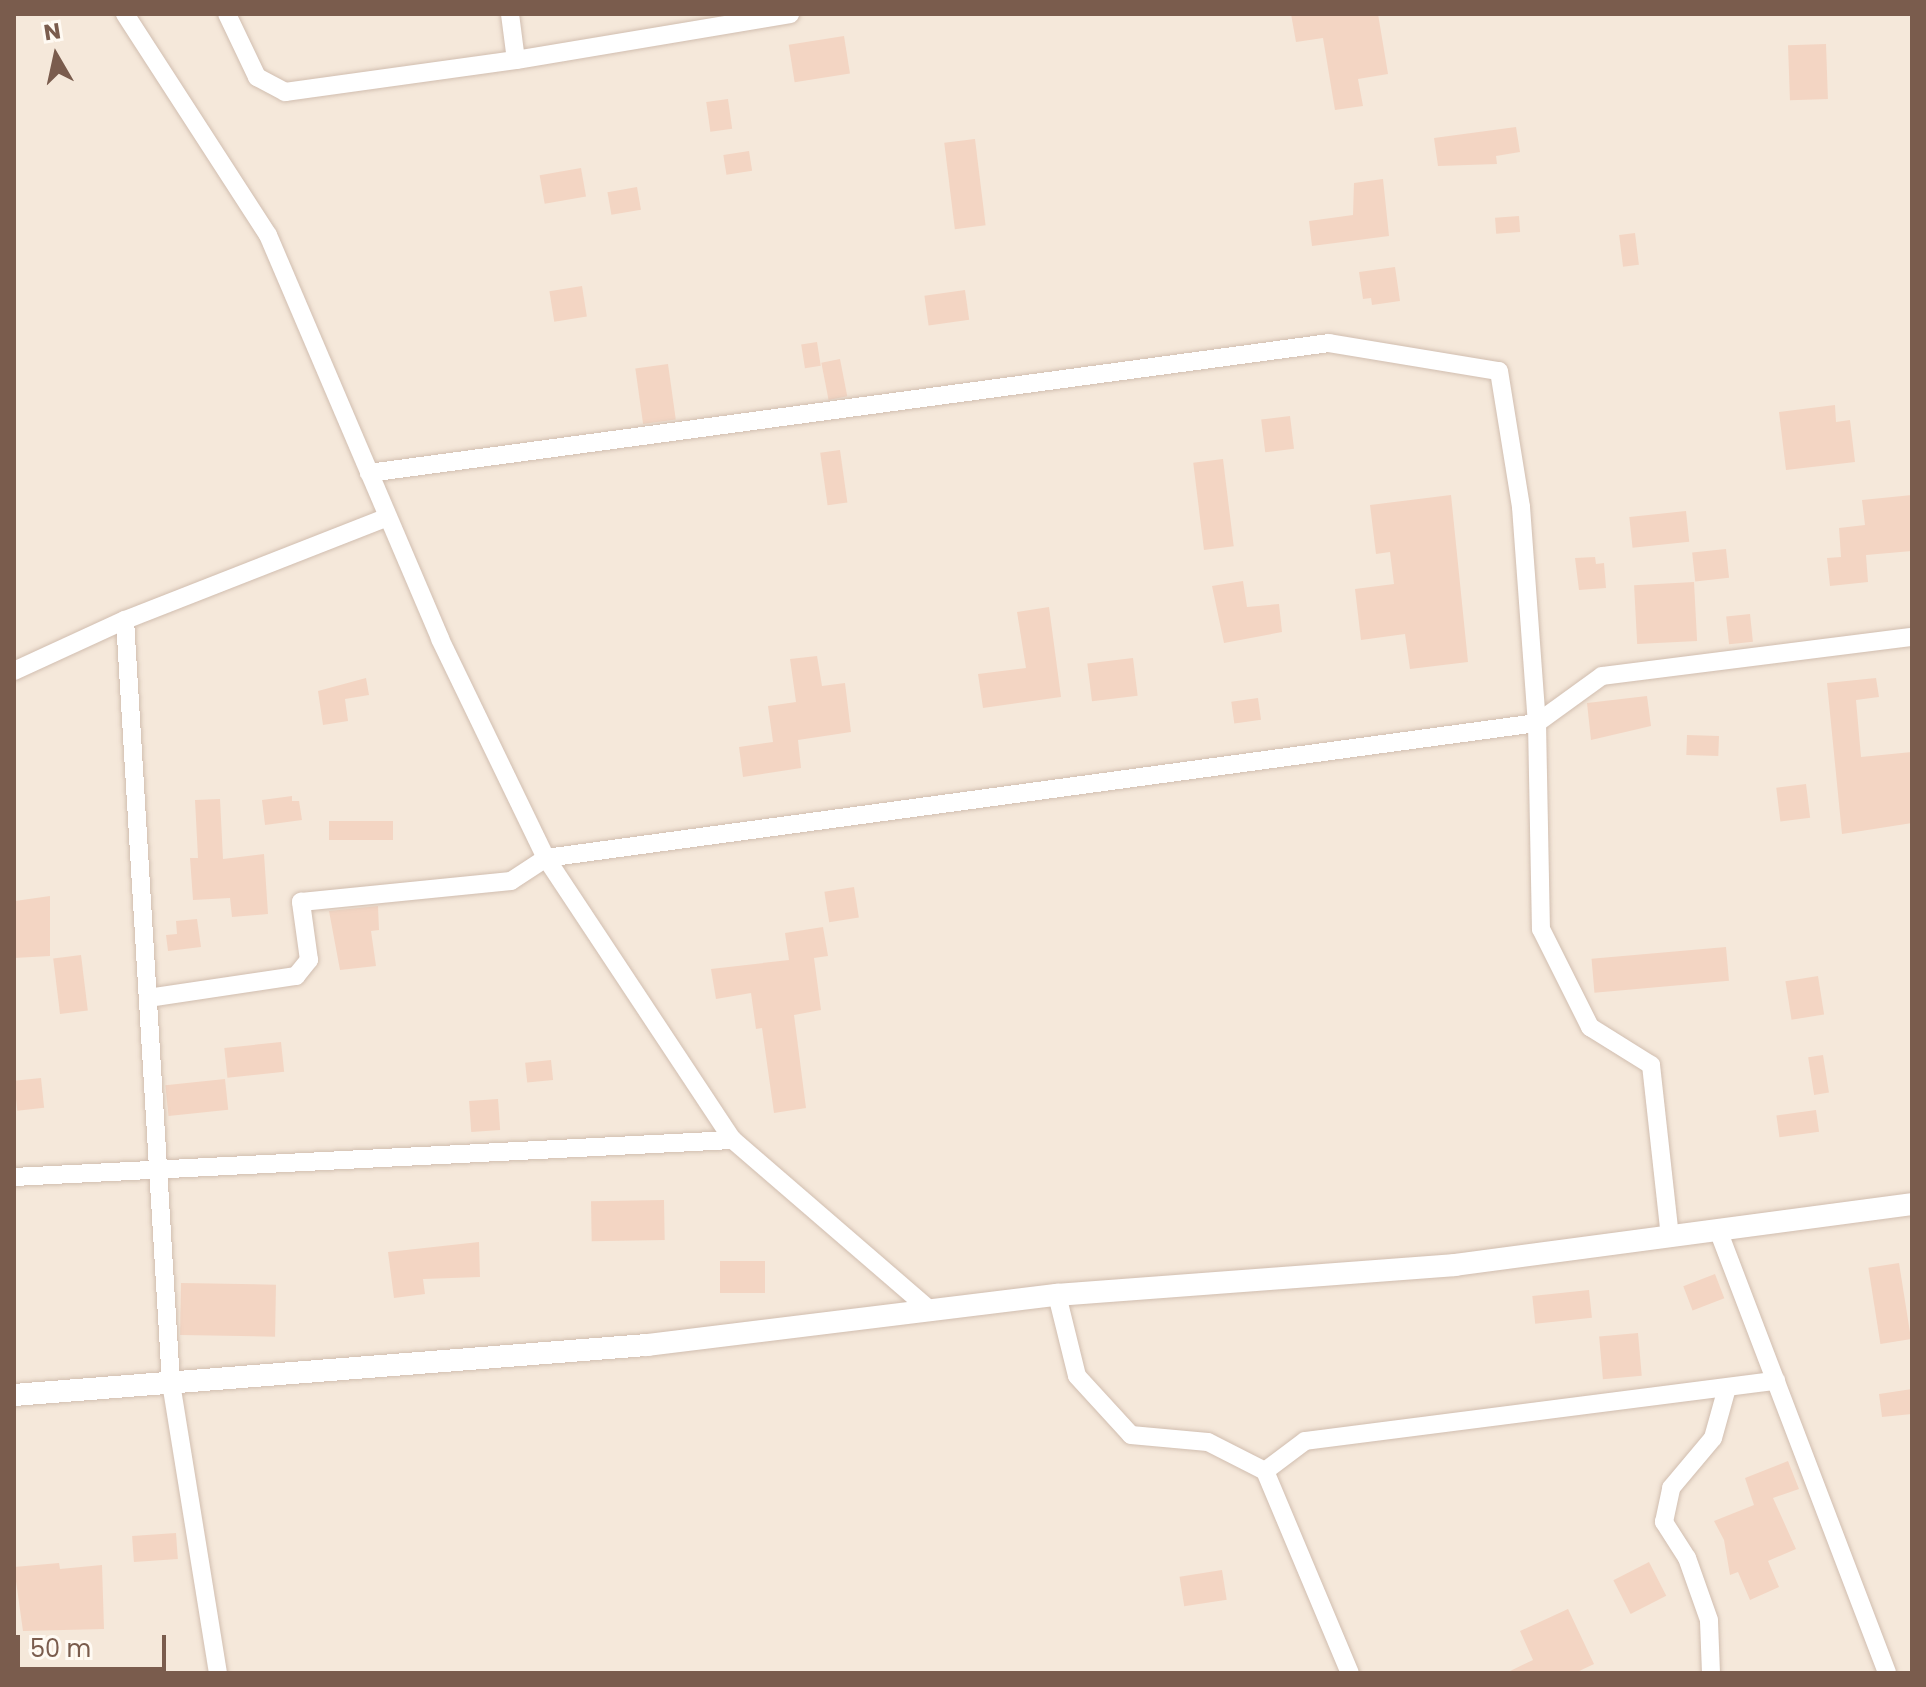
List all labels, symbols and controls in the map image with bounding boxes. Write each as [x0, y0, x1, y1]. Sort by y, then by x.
text: N [42, 15, 63, 48]
north arrow [16, 16, 96, 96]
scale bar [20, 1619, 170, 1669]
text: 50 m [30, 1632, 91, 1665]

